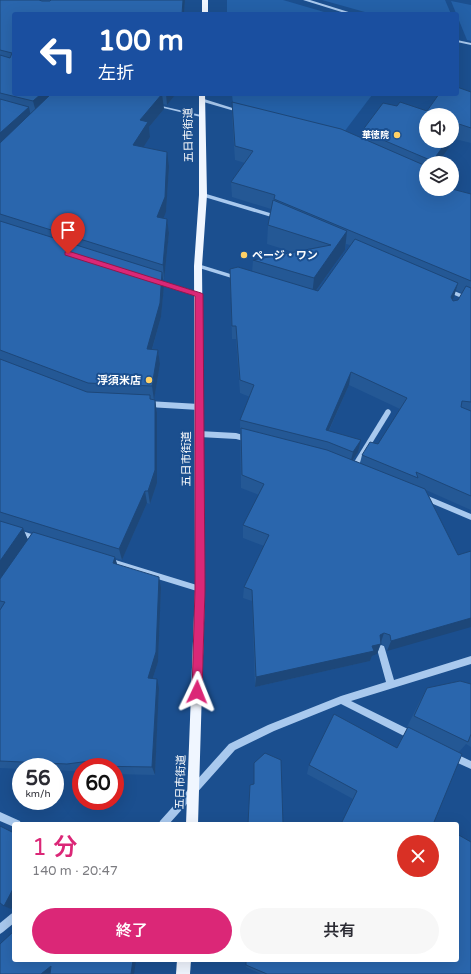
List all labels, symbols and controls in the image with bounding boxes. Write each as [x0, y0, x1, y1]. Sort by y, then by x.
text: 100 m [98, 24, 184, 58]
icon: left [32, 28, 84, 80]
text: 左折 [98, 62, 134, 84]
street label: 五日市街道 [182, 107, 195, 163]
map controls [419, 108, 459, 196]
button: sound [419, 108, 459, 148]
place label: 華徳院 [362, 130, 389, 141]
marker: 華徳院 [392, 130, 402, 140]
button: layers [419, 156, 459, 196]
pin [51, 213, 85, 254]
icon: arrive [57, 219, 79, 241]
place label: ページ・ワン [252, 249, 318, 262]
marker: ページ・ワン [239, 250, 249, 260]
place label: 浮須米店 [97, 374, 141, 387]
marker: 浮須米店 [144, 375, 154, 385]
street label: 五日市街道 [180, 432, 193, 487]
position arrow [176, 671, 218, 713]
street label: 五日市街道 [173, 754, 188, 810]
speed limit sign: 60 [72, 758, 124, 810]
text: 56 [25, 767, 51, 791]
text: km/h [25, 788, 51, 800]
text: 1 分 [32, 833, 77, 862]
button: close [397, 835, 439, 877]
text: 140 m · 20:47 [32, 863, 118, 879]
button: 終了 [32, 908, 232, 954]
button: 共有 [240, 908, 439, 954]

